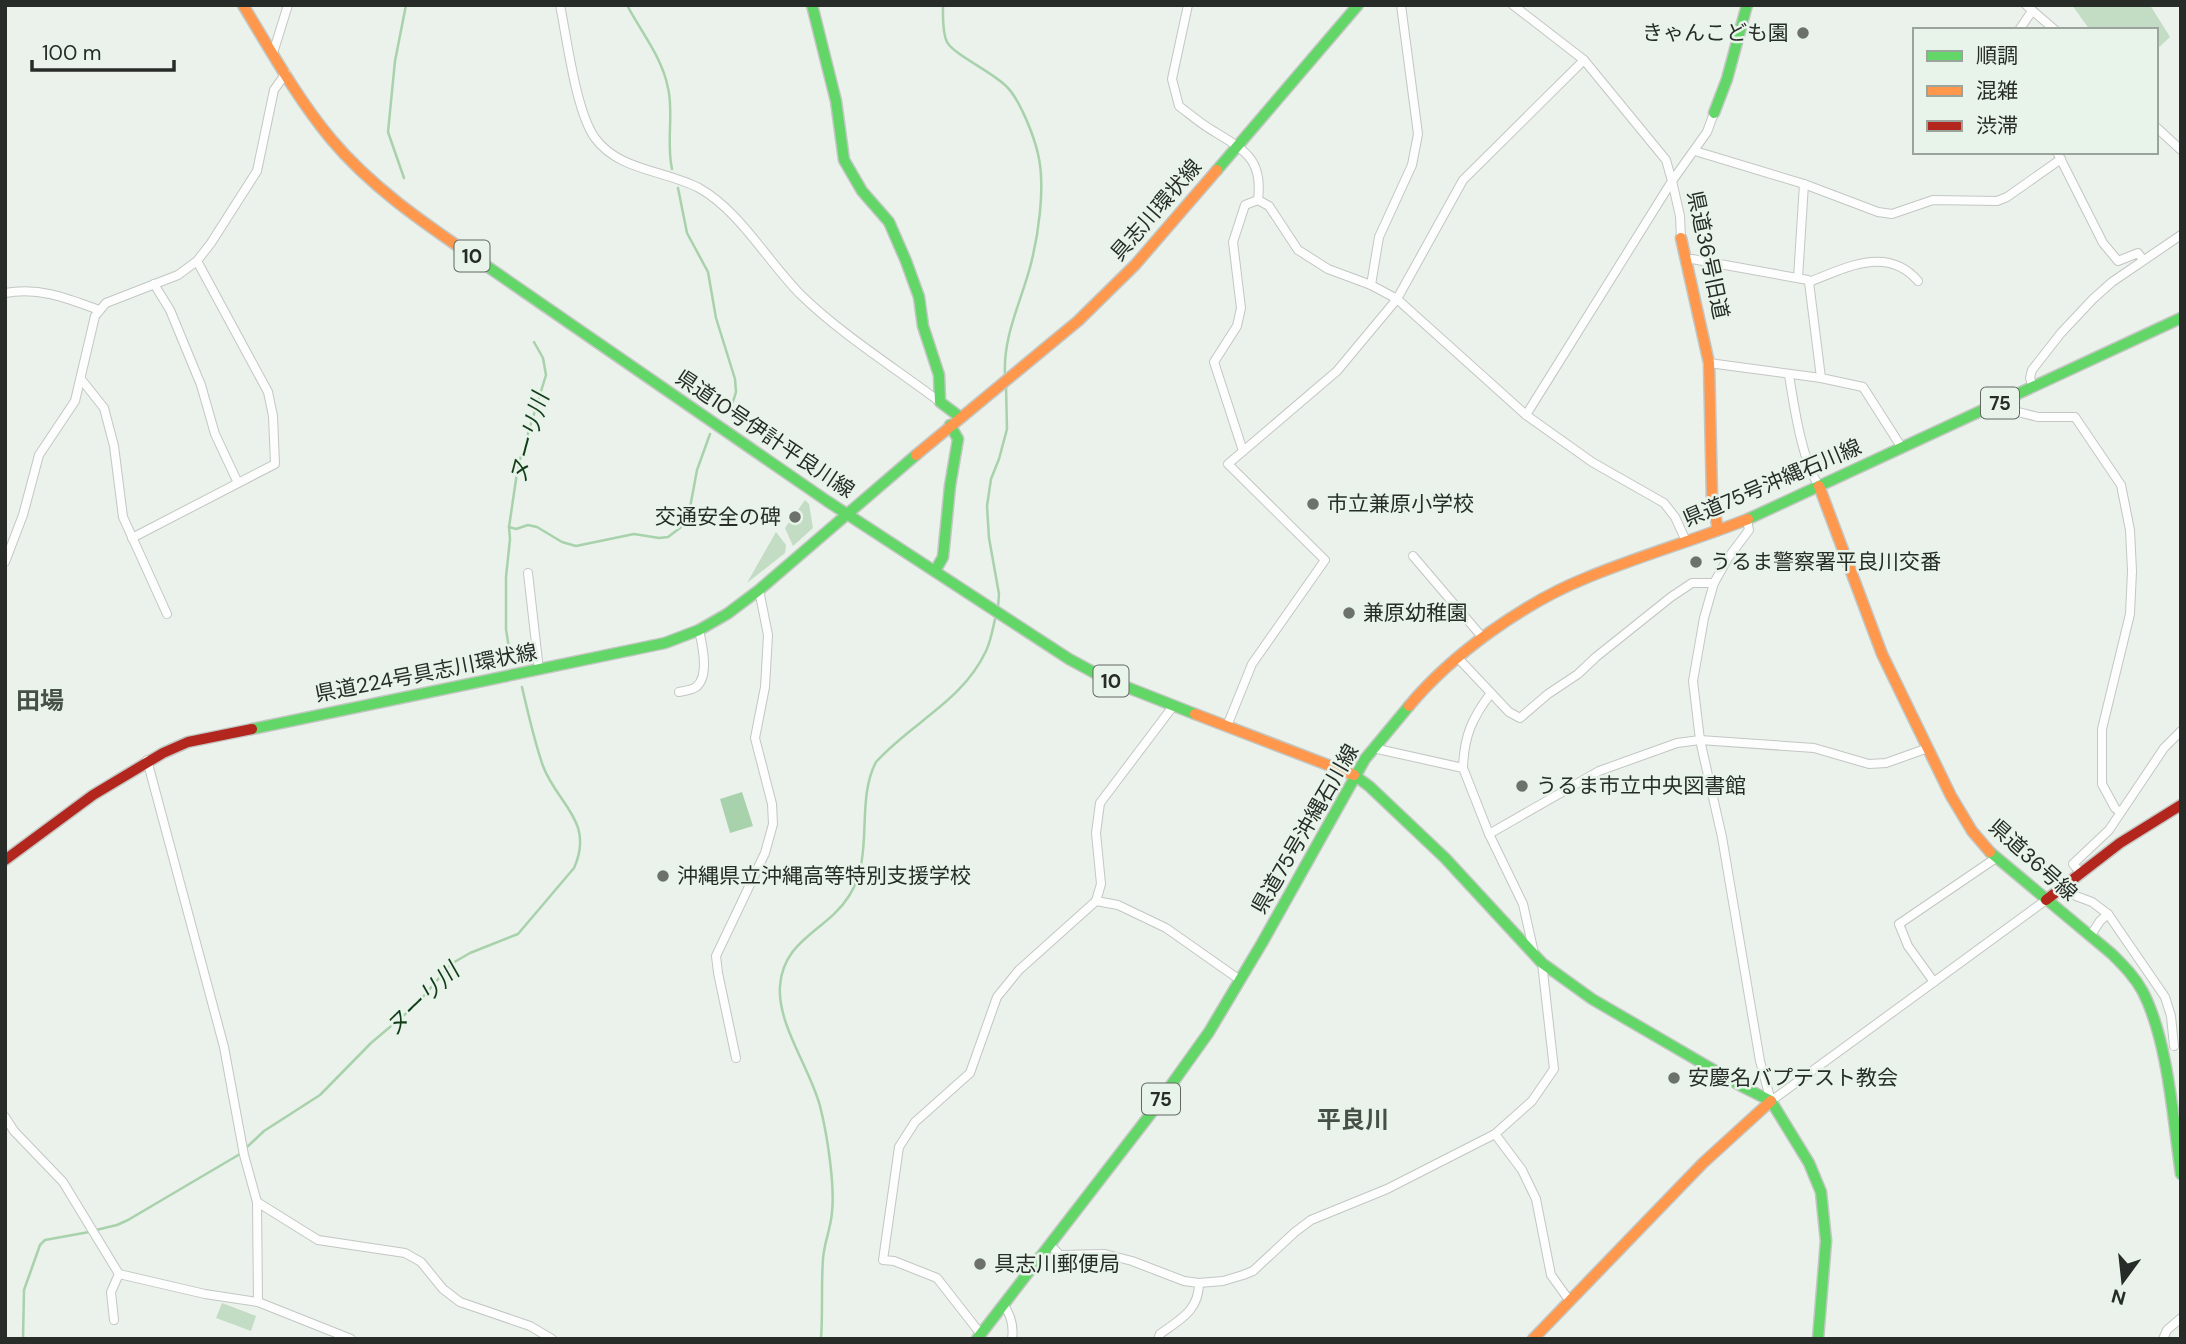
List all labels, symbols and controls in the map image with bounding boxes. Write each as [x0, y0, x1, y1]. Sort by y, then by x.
place label: きゃんこども園 [1642, 19, 1789, 47]
marker: きゃんこども園 [1795, 25, 1811, 41]
scale bar [32, 28, 173, 72]
legend [1913, 28, 2158, 154]
text: 100 m [42, 39, 102, 67]
text: 順調 [1976, 42, 2018, 70]
text: 混雑 [1976, 77, 2018, 105]
text: 渋滞 [1976, 112, 2018, 140]
street label: 具志川環状線 [1104, 153, 1208, 267]
street label: 県道36号旧道 [1681, 188, 1735, 322]
road number: 10 [454, 240, 490, 272]
street label: 県道10号伊計平良川線 [670, 364, 860, 504]
water label: ヌーリ川 [503, 387, 556, 486]
road number: 75 [1981, 388, 2019, 418]
street label: 県道75号沖縄石川線 [1678, 433, 1866, 533]
place label: 市立兼原小学校 [1327, 490, 1474, 518]
marker: 市立兼原小学校 [1305, 496, 1321, 512]
place label: 交通安全の碑 [655, 503, 781, 531]
marker: 交通安全の碑 [787, 509, 803, 525]
place label: うるま警察署平良川交番 [1710, 548, 1941, 576]
marker: うるま警察署平良川交番 [1688, 554, 1704, 570]
place label: 兼原幼稚園 [1363, 599, 1468, 627]
marker: 兼原幼稚園 [1341, 605, 1357, 621]
street label: 県道224号具志川環状線 [313, 638, 539, 708]
road number: 10 [1094, 666, 1128, 696]
district label: 田場 [16, 685, 64, 716]
street label: 県道75号沖縄石川線 [1245, 739, 1365, 919]
place label: うるま市立中央図書館 [1536, 772, 1746, 800]
marker: うるま市立中央図書館 [1514, 778, 1530, 794]
street label: 県道36号線 [1983, 813, 2083, 907]
place label: 沖縄県立沖縄高等特別支援学校 [677, 862, 971, 890]
marker: 沖縄県立沖縄高等特別支援学校 [655, 868, 671, 884]
water label: ヌーリ川 [378, 954, 468, 1042]
place label: 安慶名バプテスト教会 [1688, 1064, 1898, 1092]
marker: 安慶名バプテスト教会 [1666, 1070, 1682, 1086]
road number: 75 [1142, 1084, 1180, 1114]
district label: 平良川 [1317, 1104, 1389, 1135]
north arrow [2088, 1246, 2158, 1316]
place label: 具志川郵便局 [994, 1250, 1120, 1278]
marker: 具志川郵便局 [972, 1256, 988, 1272]
text: N [2109, 1283, 2129, 1311]

